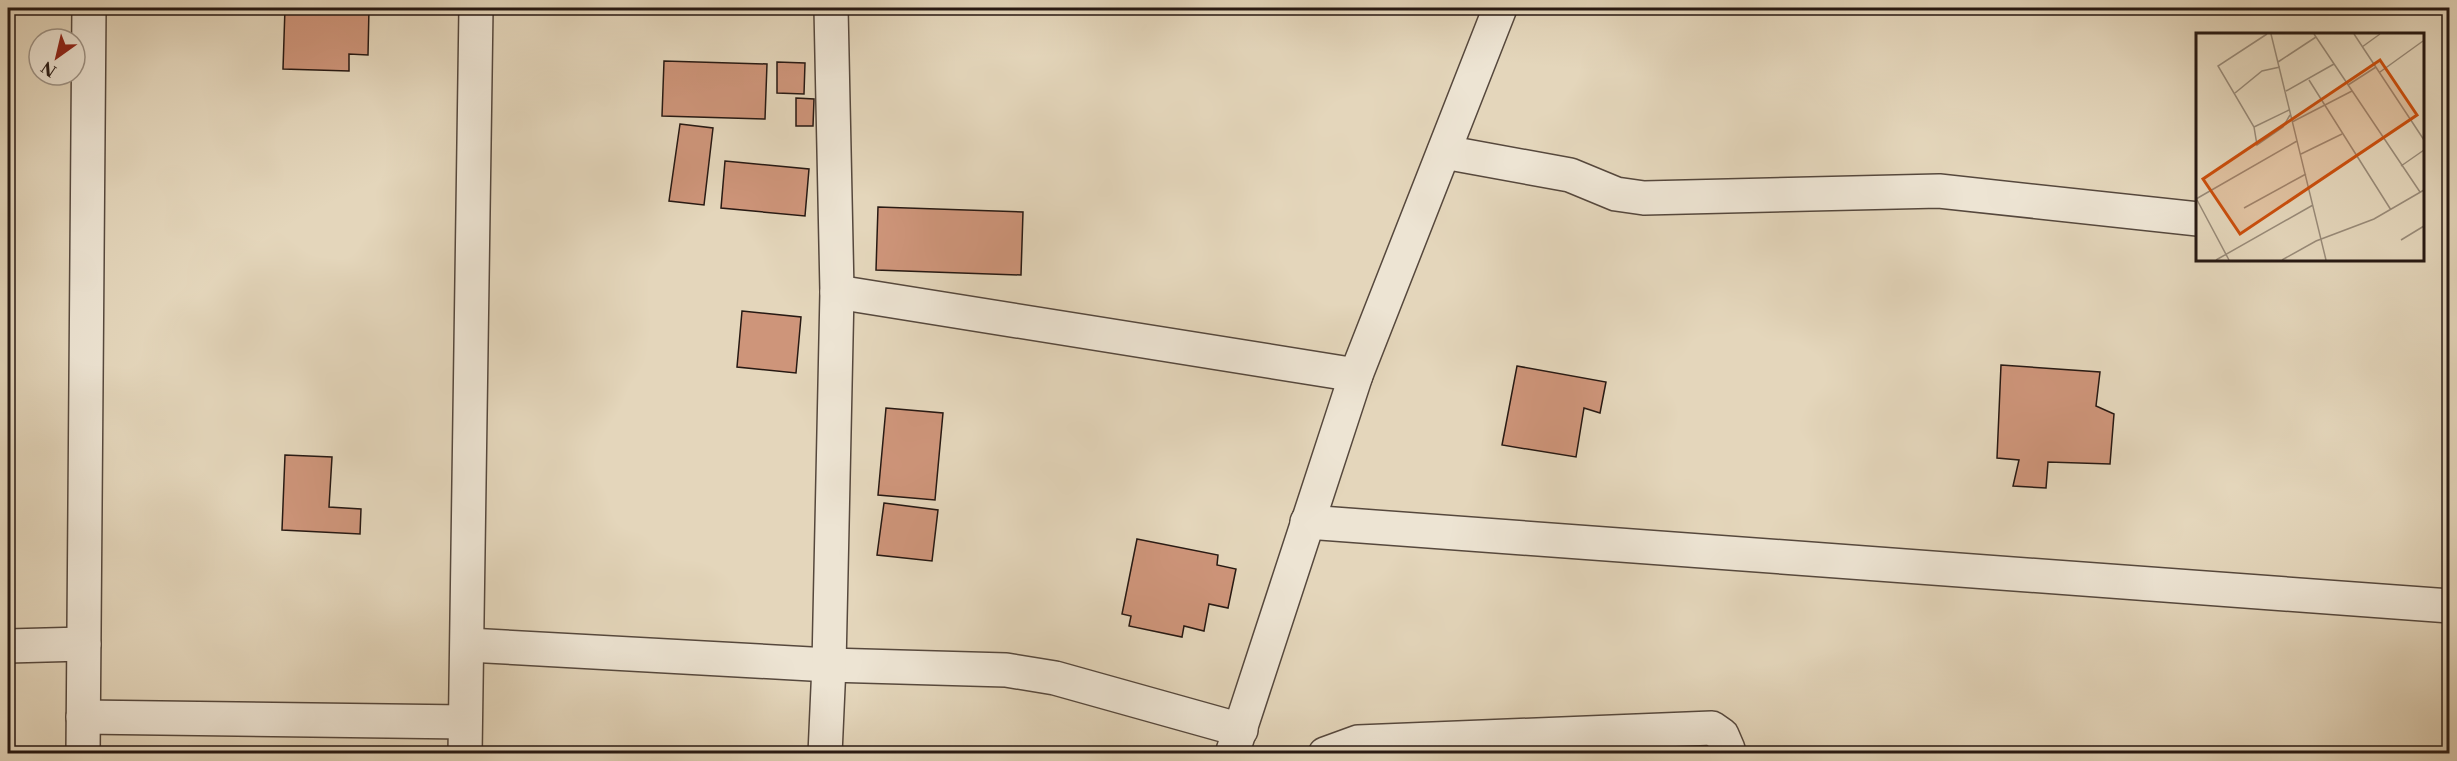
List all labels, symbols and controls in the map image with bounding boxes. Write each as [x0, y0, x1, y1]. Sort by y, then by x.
north arrow [27, 27, 87, 87]
inset map [2196, 33, 2424, 261]
text: N [37, 57, 60, 82]

